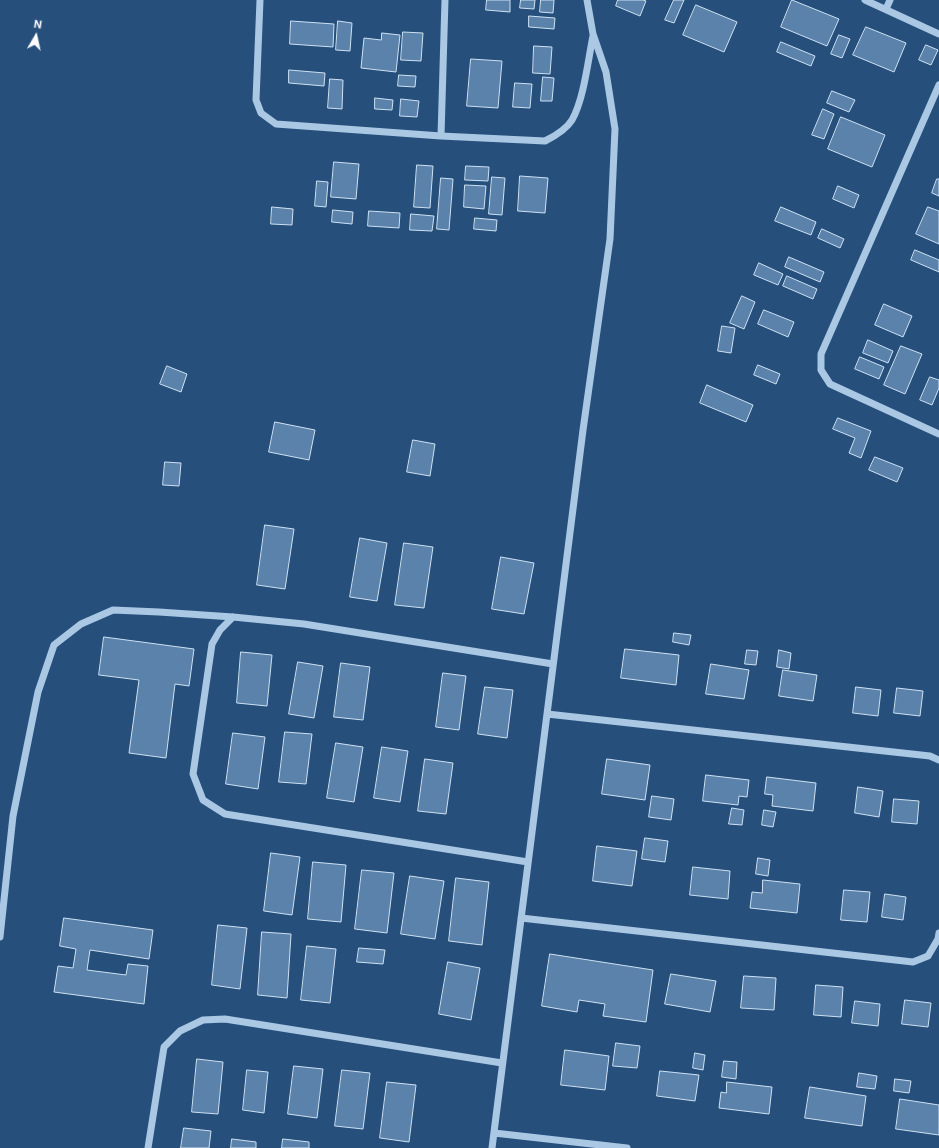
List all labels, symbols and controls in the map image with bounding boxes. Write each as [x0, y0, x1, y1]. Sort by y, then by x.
north arrow [16, 16, 56, 56]
text: N [33, 17, 43, 32]

